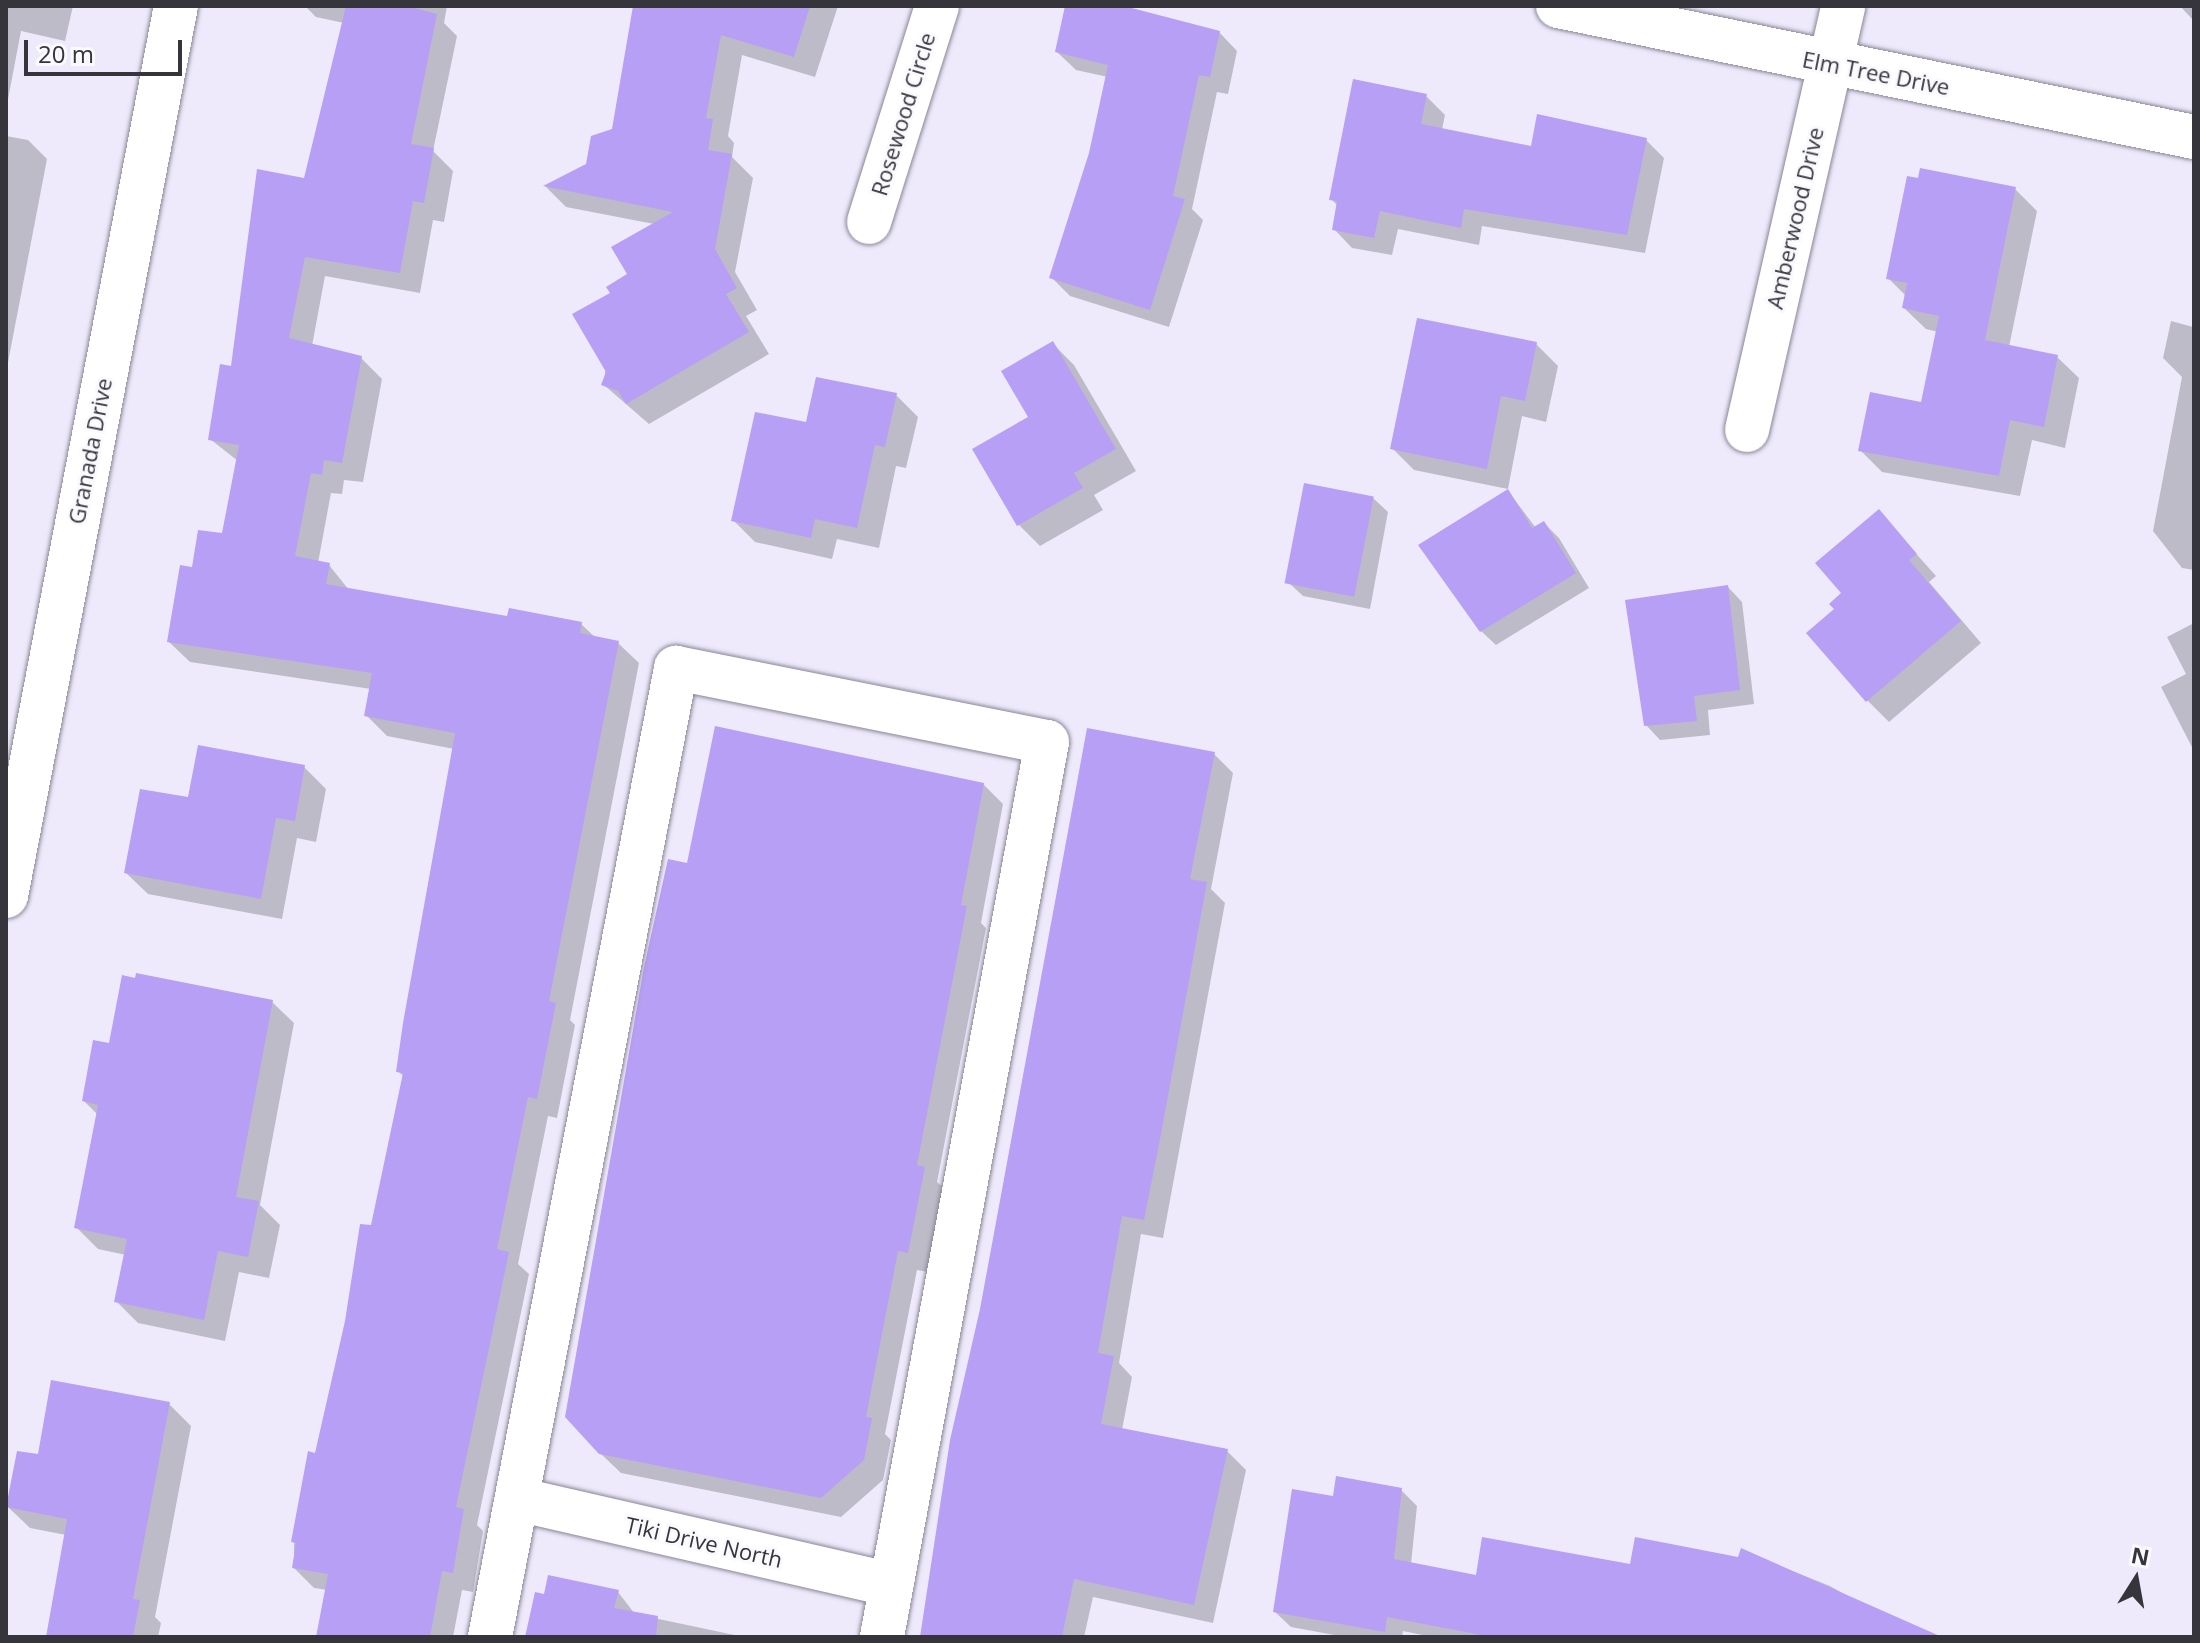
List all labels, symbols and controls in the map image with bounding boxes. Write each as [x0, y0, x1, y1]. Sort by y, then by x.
scale bar [28, 24, 186, 74]
street label: Rosewood Circle [866, 29, 940, 199]
text: 20 m [38, 37, 94, 70]
street label: Elm Tree Drive [1800, 46, 1952, 100]
street label: Amberwood Drive [1761, 125, 1829, 311]
street label: Granada Drive [63, 376, 117, 526]
street label: Tiki Drive North [623, 1511, 785, 1573]
north arrow [2096, 1539, 2176, 1619]
text: N [2129, 1539, 2152, 1572]

